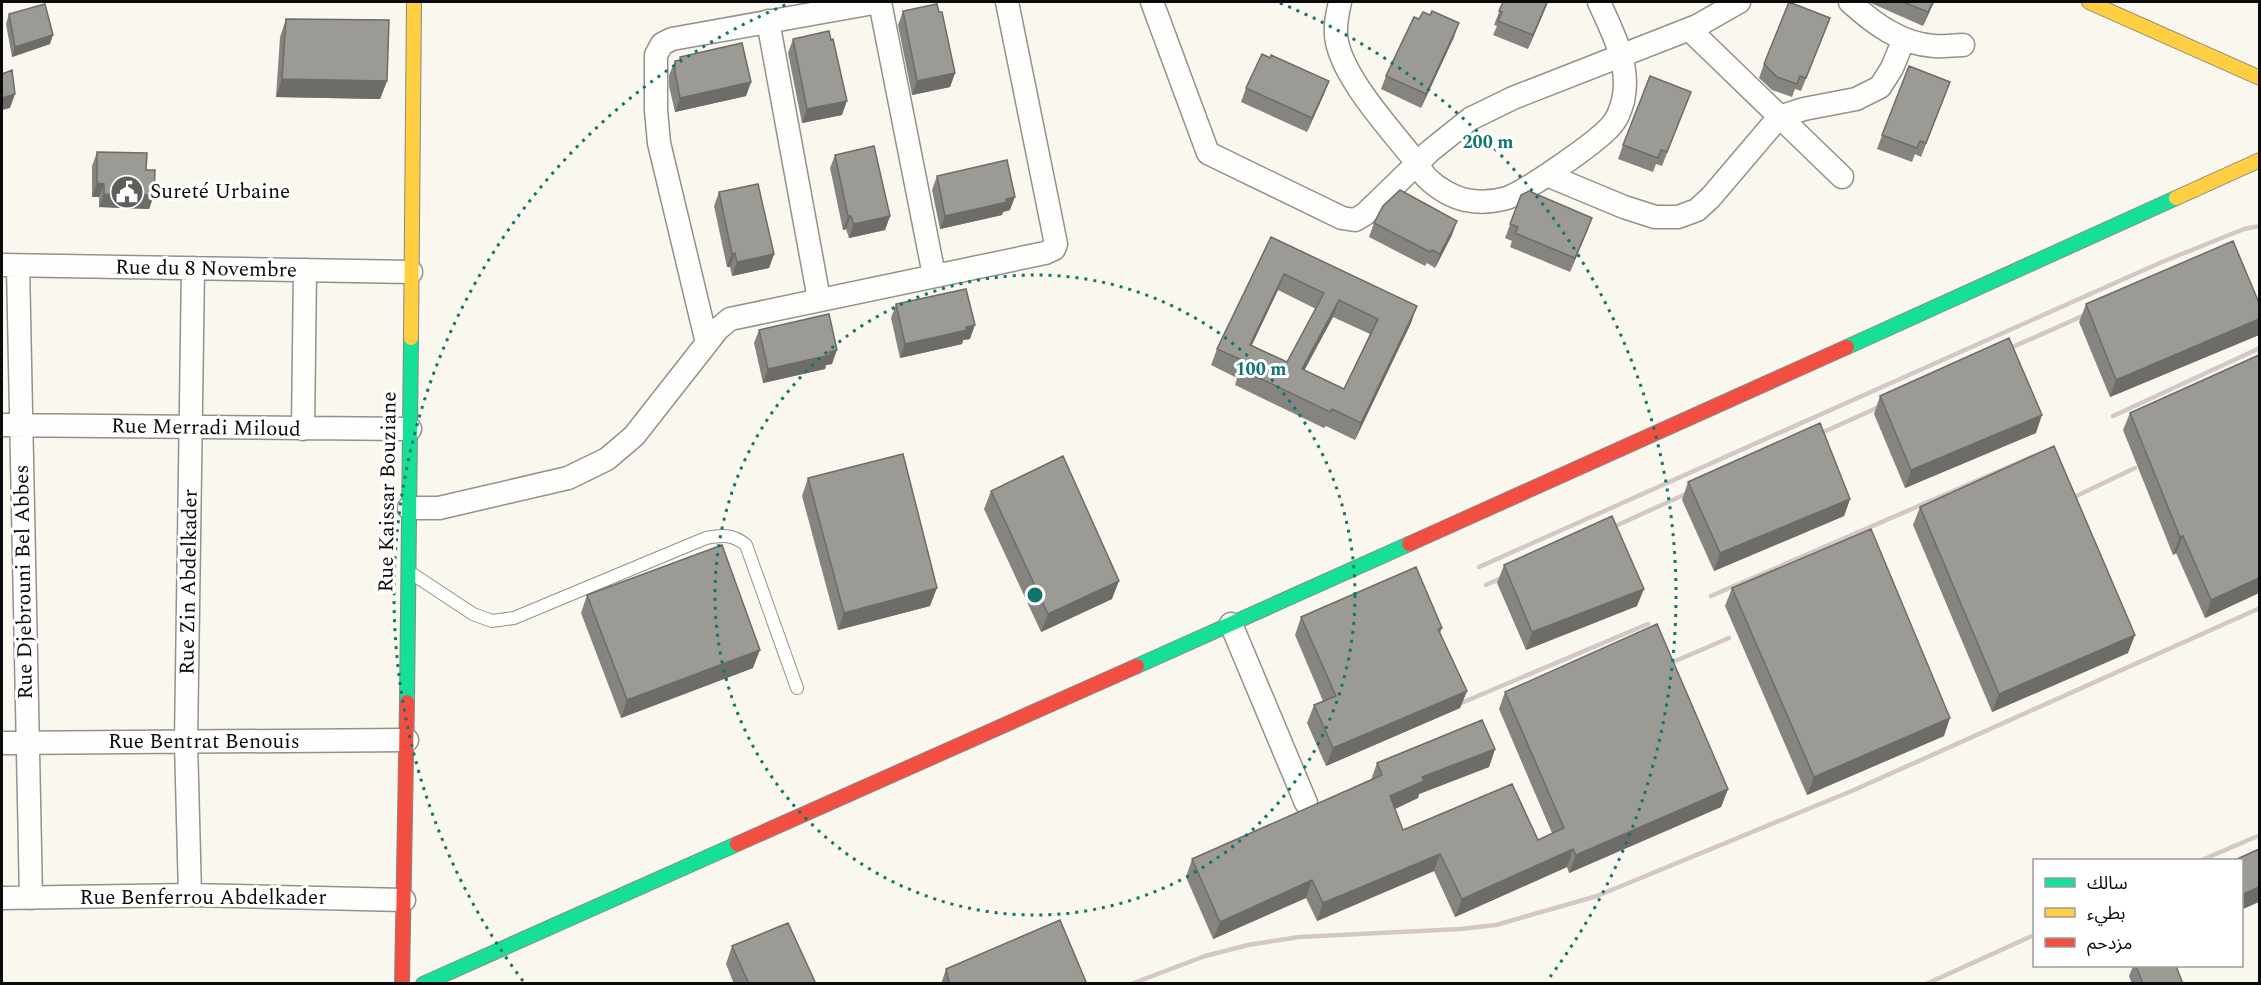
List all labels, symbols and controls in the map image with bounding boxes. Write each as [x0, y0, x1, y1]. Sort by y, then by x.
text: 200 m [1462, 129, 1514, 156]
public building icon: Sureté Urbaine [109, 174, 145, 210]
place label: Sureté Urbaine [150, 176, 290, 208]
street label: Rue du 8 Novembre [115, 251, 297, 287]
text: 100 m [1235, 356, 1287, 383]
street label: Rue Kaissar Bouziane [370, 391, 406, 593]
street label: Rue Merradi Miloud [111, 410, 301, 446]
street label: Rue Djebrouni Bel Abbes [6, 464, 42, 700]
street label: Rue Zin Abdelkader [171, 489, 207, 675]
centre of rings [1025, 585, 1045, 605]
street label: Rue Bentrat Benouis [108, 726, 300, 758]
legend [2033, 859, 2243, 967]
text: سالك [2087, 870, 2128, 897]
street label: Rue Benferrou Abdelkader [80, 882, 326, 914]
text: بطيء [2087, 900, 2125, 927]
text: مزدحم [2087, 930, 2132, 957]

